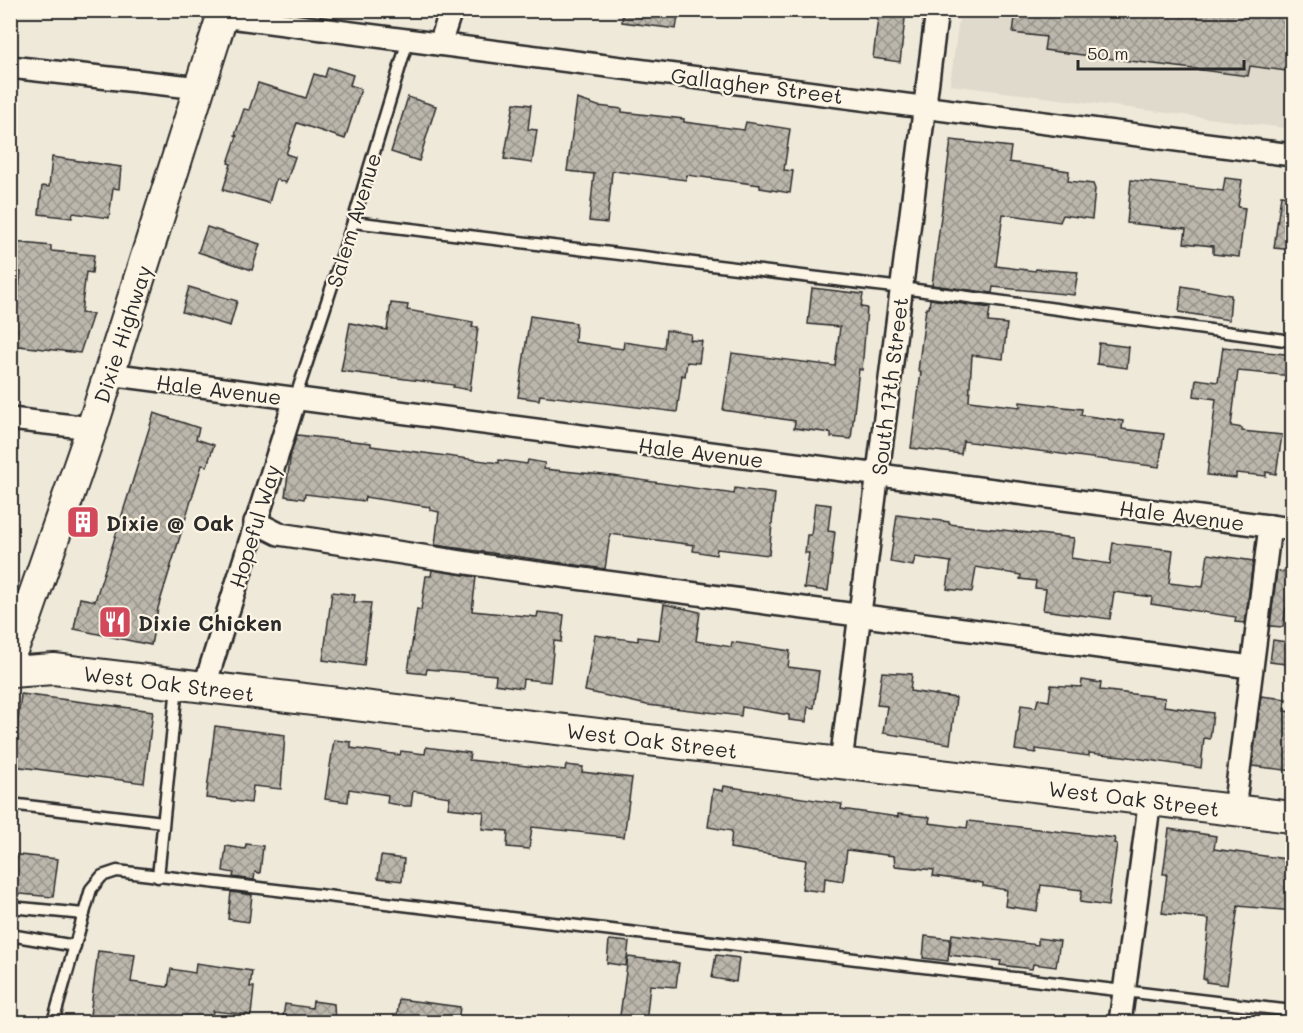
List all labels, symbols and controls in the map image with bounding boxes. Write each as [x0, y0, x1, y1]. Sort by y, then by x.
scale bar [1078, 33, 1244, 71]
text: 50 m [1087, 41, 1129, 65]
street label: Gallagher Street [669, 61, 845, 109]
street label: Salem Avenue [320, 149, 386, 291]
street label: Dixie Highway [87, 262, 157, 406]
street label: South 17th Street [865, 295, 913, 477]
street label: Hale Avenue [155, 368, 283, 410]
street label: Hale Avenue [637, 431, 765, 473]
street label: Hopeful Way [222, 461, 286, 591]
street label: Hale Avenue [1118, 494, 1246, 536]
building icon: Dixie @ Oak [65, 504, 101, 540]
place label: Dixie @ Oak [106, 509, 234, 536]
restaurant icon: Dixie Chicken [97, 604, 133, 640]
place label: Dixie Chicken [138, 609, 282, 636]
street label: West Oak Street [82, 659, 256, 707]
street label: West Oak Street [565, 716, 739, 764]
street label: West Oak Street [1047, 774, 1221, 822]

